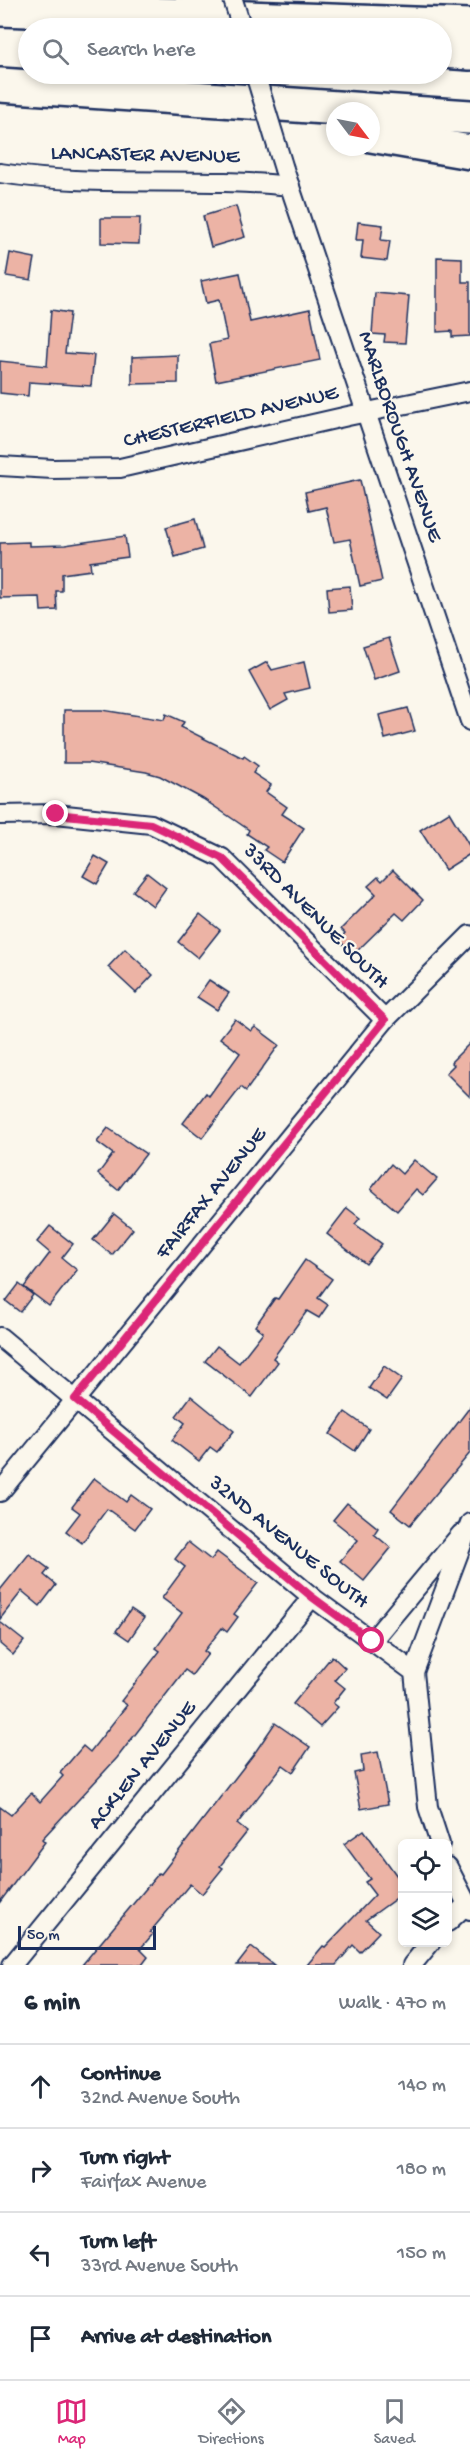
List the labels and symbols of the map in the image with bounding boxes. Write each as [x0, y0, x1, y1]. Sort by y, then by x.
north arrow [326, 102, 380, 156]
street label: LANCASTER AVENUE [50, 141, 241, 171]
street label: MARLBOROUGH AVENUE [351, 328, 448, 547]
street label: CHESTERFIELD AVENUE [121, 380, 342, 455]
route end [42, 800, 68, 826]
street label: 33RD AVENUE SOUTH [236, 838, 394, 996]
street label: FAIRFAX AVENUE [150, 1122, 274, 1266]
street label: 32ND AVENUE SOUTH [202, 1470, 374, 1616]
route start [358, 1627, 384, 1653]
street label: ACKLEN AVENUE [83, 1695, 204, 1836]
scale bar [18, 1923, 156, 1950]

